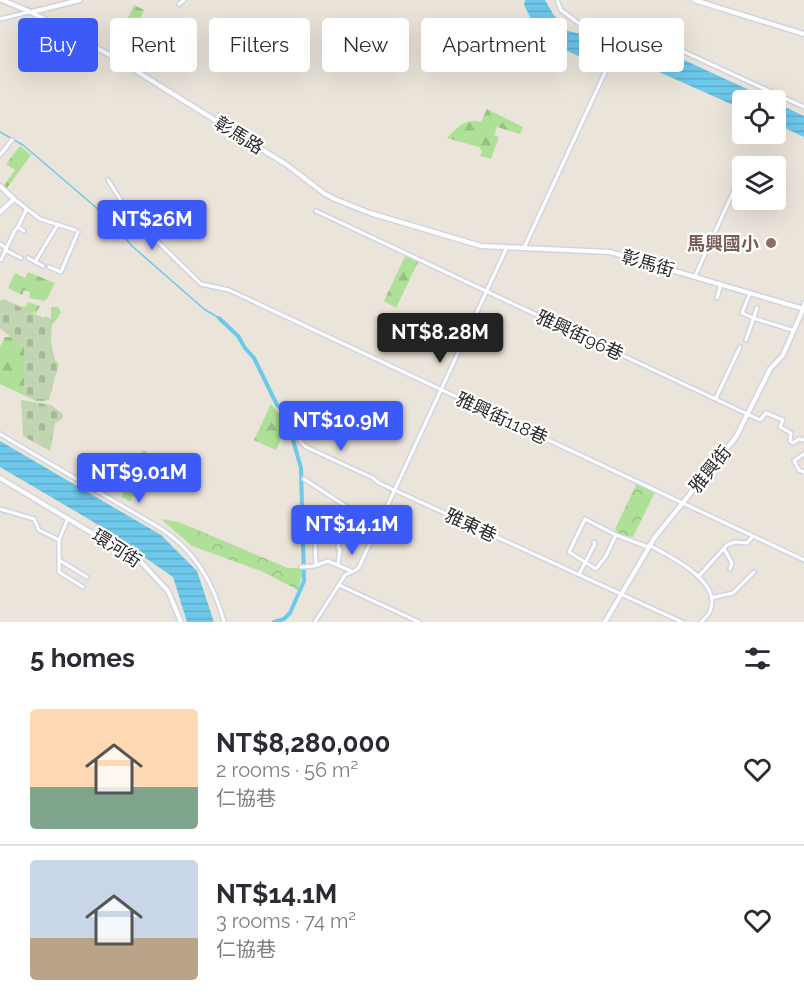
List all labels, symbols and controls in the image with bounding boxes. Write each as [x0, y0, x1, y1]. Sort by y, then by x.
chip: Buy [18, 18, 98, 72]
chip: Rent [110, 18, 197, 72]
chip: Filters [209, 18, 310, 72]
chip: New [322, 18, 409, 72]
chip: Apartment [421, 18, 567, 72]
chip: House [579, 18, 684, 72]
map controls [732, 90, 786, 210]
button: locate [732, 90, 786, 144]
street label: 彰馬路 [211, 112, 267, 158]
button: layers [732, 156, 786, 210]
pin: NT$26M [103, 200, 201, 251]
text: NT$26M [111, 207, 193, 231]
place label: 馬興國小 [687, 233, 759, 254]
marker: 馬興國小 [764, 236, 778, 250]
street label: 彰馬街 [619, 245, 677, 281]
street label: 雅興街96巷 [533, 306, 627, 364]
pin: NT$8.28M [378, 313, 502, 364]
text: NT$8.28M [391, 320, 489, 344]
street label: 雅興街118巷 [453, 388, 551, 448]
pin: NT$10.9M [279, 401, 403, 452]
text: NT$10.9M [293, 408, 389, 432]
street label: 雅興街 [685, 441, 735, 497]
pin: NT$9.01M [77, 453, 201, 504]
text: NT$9.01M [91, 460, 187, 484]
street label: 雅東巷 [442, 504, 500, 546]
pin: NT$14.1M [290, 505, 414, 556]
text: NT$14.1M [305, 512, 399, 536]
street label: 環河街 [89, 524, 145, 572]
icon: filters [741, 642, 774, 675]
text: 5 homes [30, 643, 135, 673]
text: NT$8,280,000 [216, 728, 390, 758]
icon: home [78, 733, 150, 805]
icon: heart [741, 753, 774, 786]
text: 2 rooms · 56 m² [216, 758, 358, 782]
text: 仁協巷 [216, 786, 276, 810]
text: NT$14.1M [216, 879, 337, 909]
icon: home [78, 884, 150, 956]
icon: heart [741, 904, 774, 937]
text: 3 rooms · 74 m² [216, 909, 356, 933]
text: 仁協巷 [216, 937, 276, 961]

